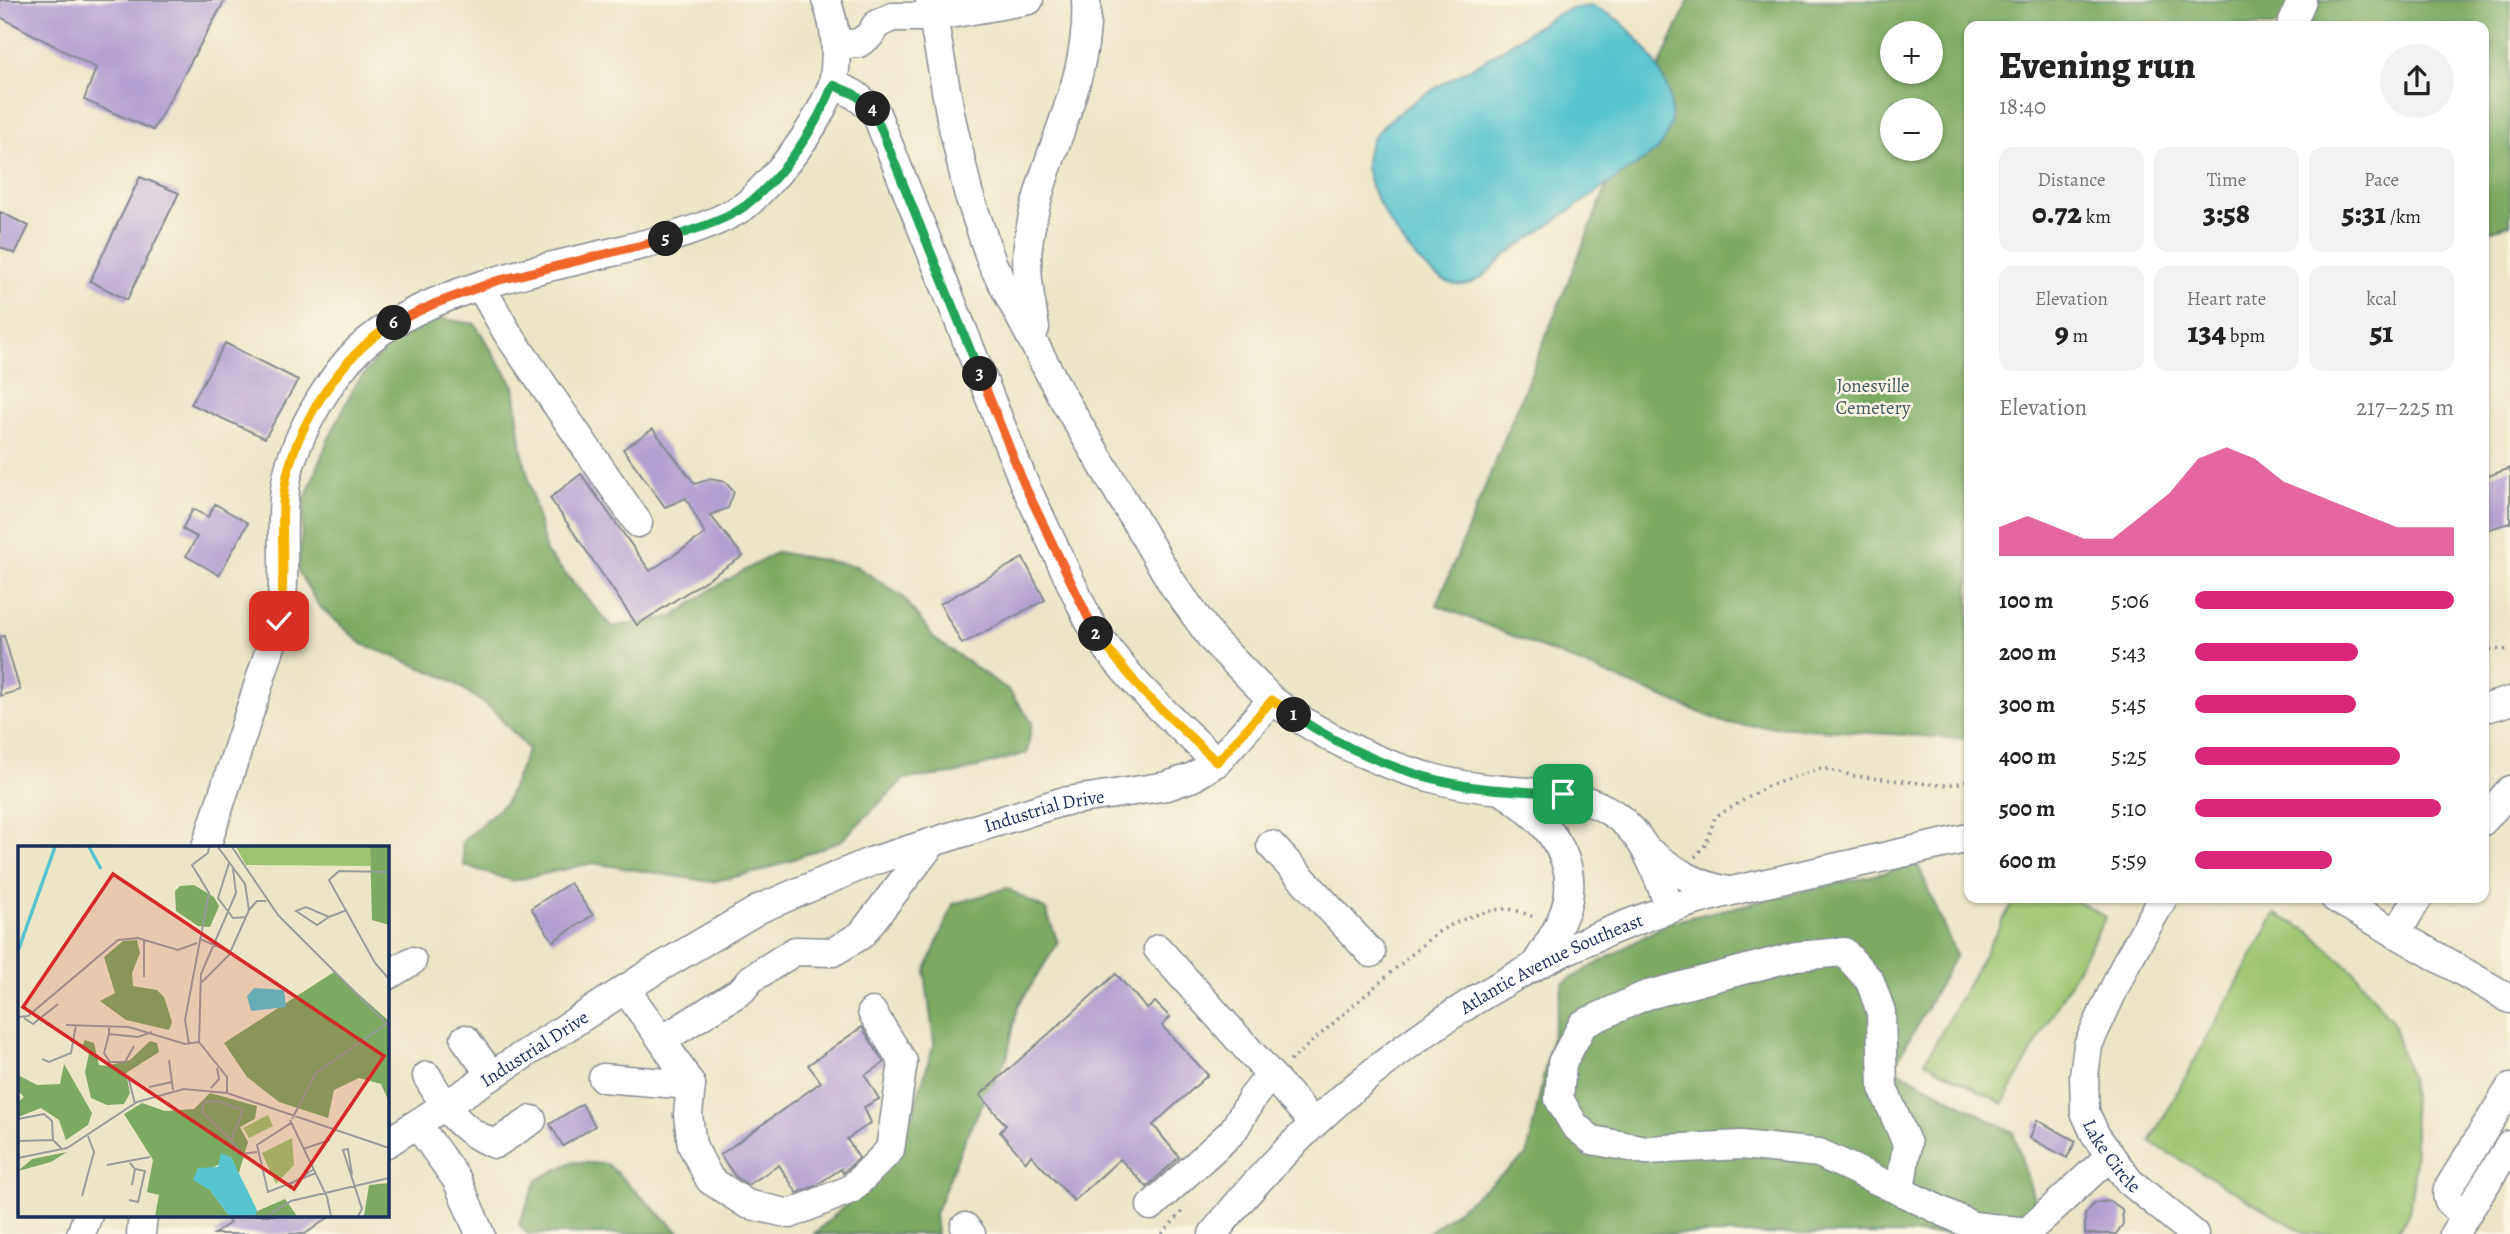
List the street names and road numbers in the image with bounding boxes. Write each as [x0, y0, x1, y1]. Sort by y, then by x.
street label: Industrial Drive [981, 784, 1106, 839]
street label: Atlantic Avenue Southeast [1454, 907, 1647, 1021]
street label: Industrial Drive [475, 1004, 594, 1094]
street label: Lake Circle [2076, 1115, 2146, 1199]

